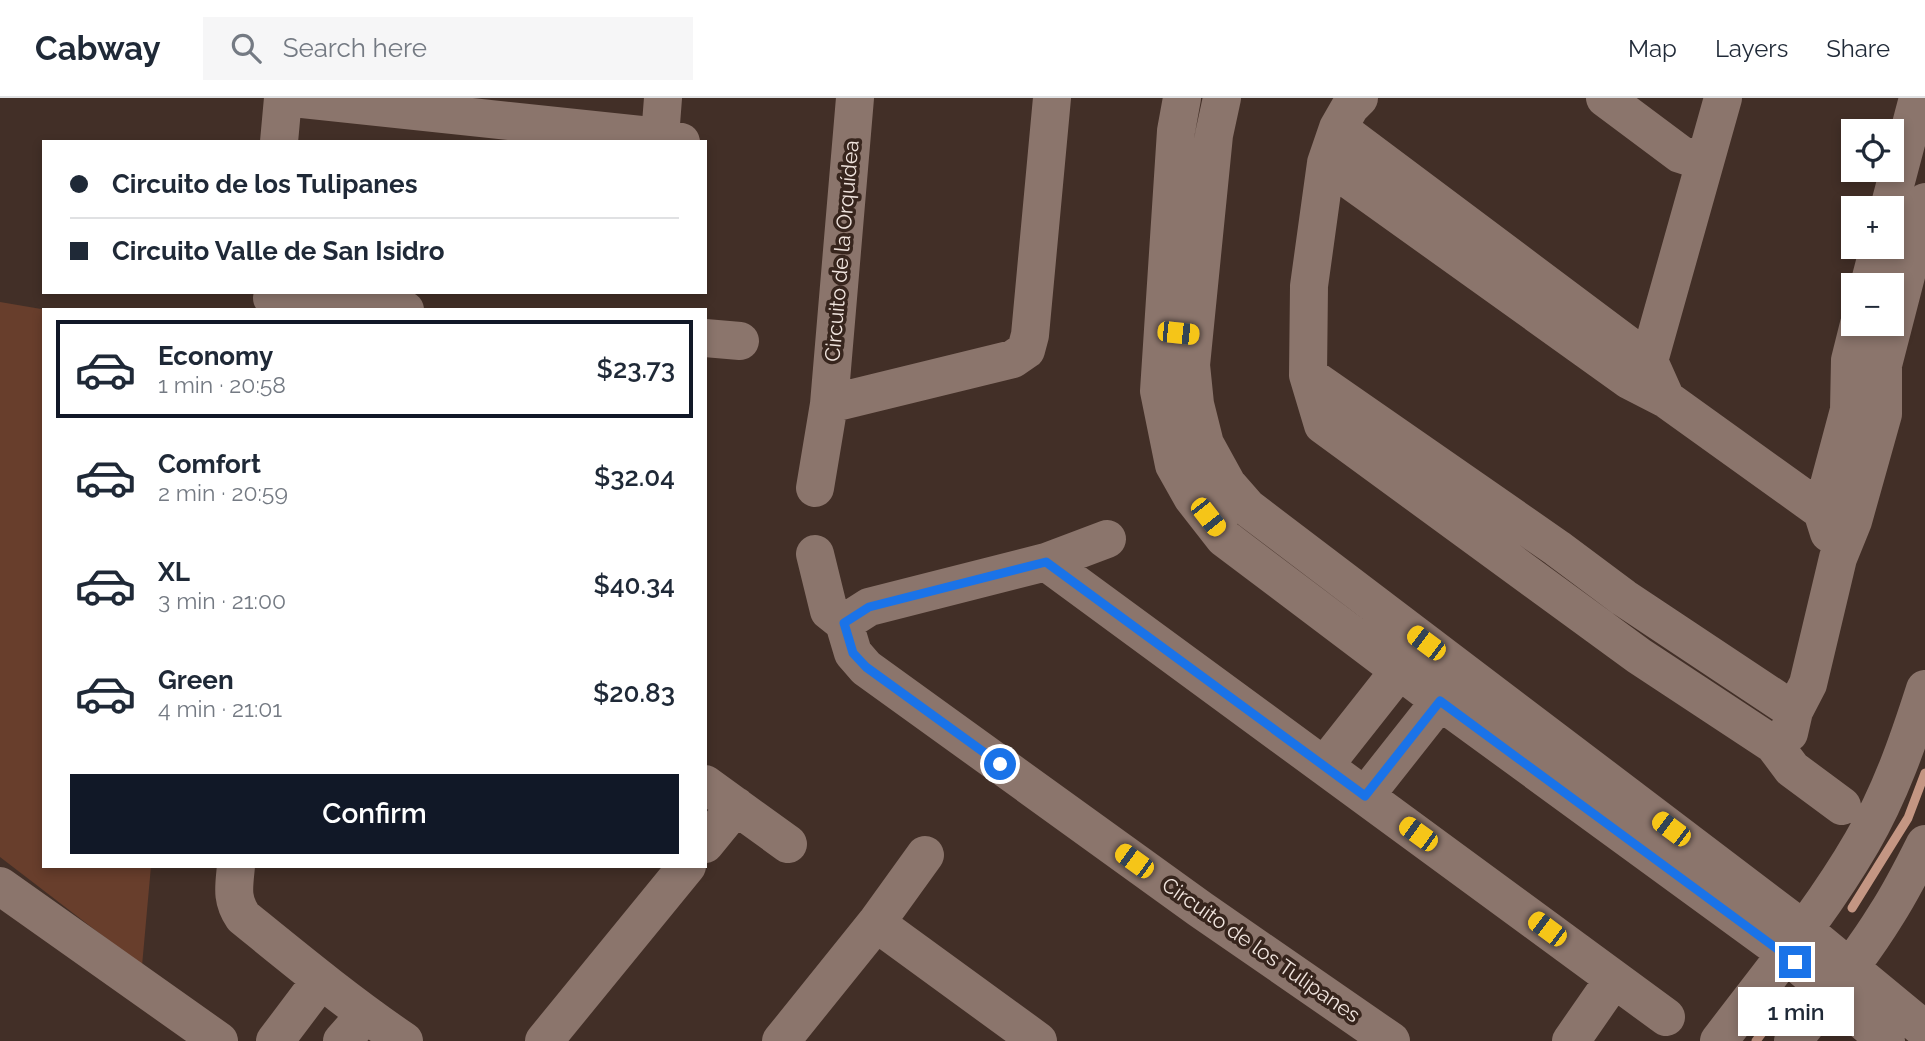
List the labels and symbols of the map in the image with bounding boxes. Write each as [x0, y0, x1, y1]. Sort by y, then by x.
street label: Circuito de la Orquídea [819, 139, 864, 363]
car [1157, 320, 1200, 346]
car [1187, 494, 1230, 540]
car [1403, 622, 1450, 664]
route start [984, 748, 1016, 780]
car [1648, 808, 1695, 850]
car [1395, 813, 1442, 855]
car [1111, 840, 1158, 882]
street label: Circuito de los Tulipanes [1157, 872, 1365, 1028]
car [1524, 908, 1571, 950]
route end [1779, 946, 1811, 978]
callout: 1 min [1737, 986, 1853, 1036]

